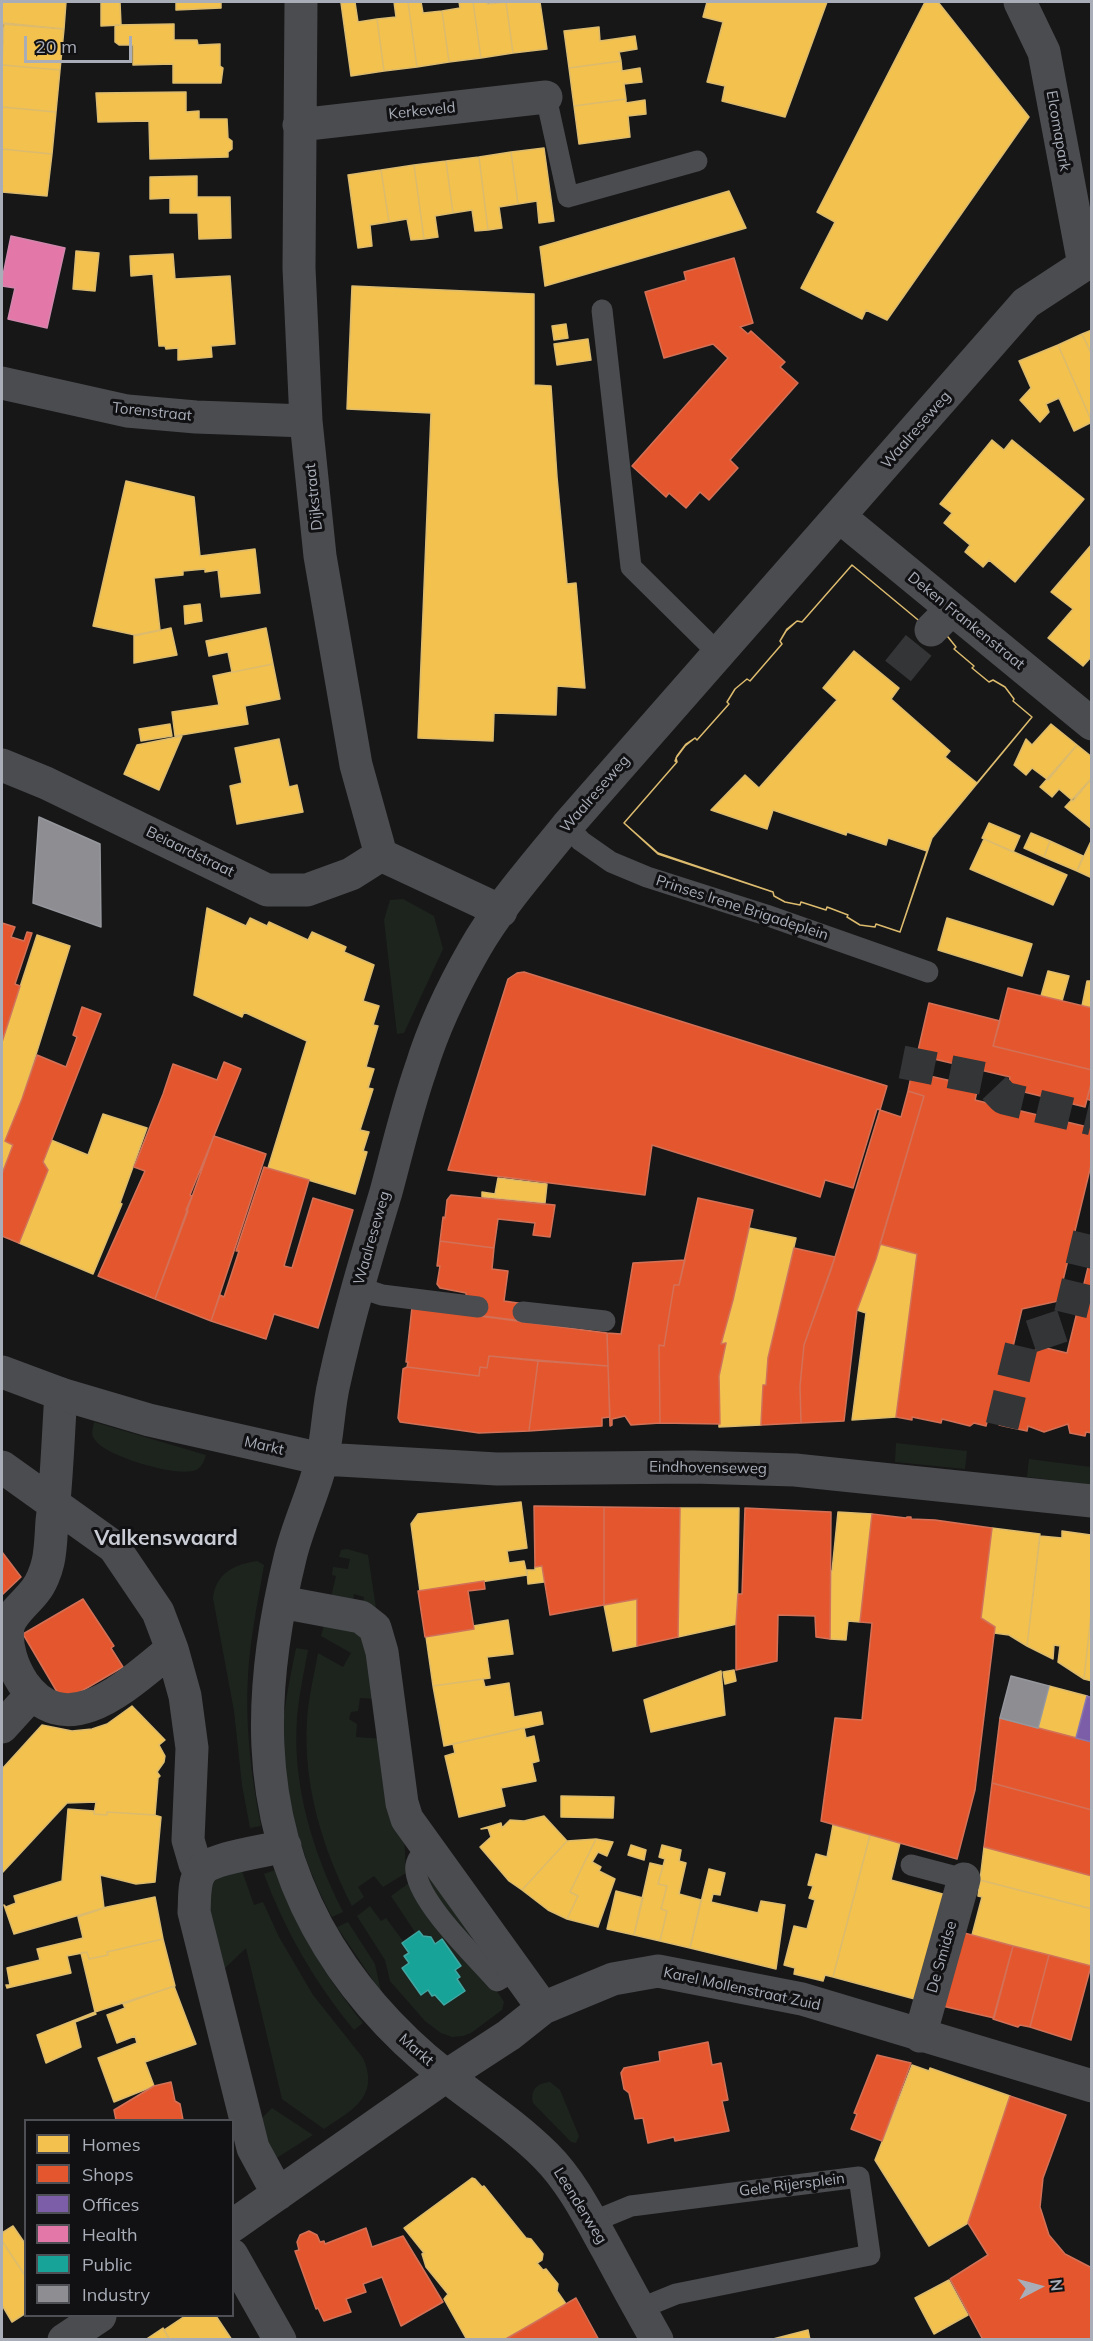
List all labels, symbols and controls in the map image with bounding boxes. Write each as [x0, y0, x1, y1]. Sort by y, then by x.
scale bar [27, 24, 135, 62]
text: 20 m [35, 35, 77, 58]
street label: Elcomapark [1042, 89, 1074, 173]
street label: Kerkeveld [388, 99, 456, 123]
street label: Waalreseweg [878, 388, 954, 472]
street label: Torenstraat [111, 399, 193, 425]
street label: Dijkstraat [302, 463, 326, 531]
street label: Deken Frankenstraat [904, 568, 1028, 674]
street label: Waalreseweg [557, 752, 633, 836]
street label: Beiaardstraat [143, 823, 237, 881]
street label: Prinses Irene Brigadeplein [654, 872, 830, 944]
street label: Waalreseweg [350, 1189, 394, 1287]
street label: Markt [242, 1433, 286, 1459]
street label: Eindhovenseweg [649, 1458, 767, 1478]
district label: Valkenswaard [94, 1526, 238, 1552]
street label: De Smidse [923, 1919, 961, 1995]
street label: Karel Mollenstraat Zuid [662, 1964, 822, 2014]
street label: Markt [395, 2030, 437, 2070]
legend [24, 2119, 234, 2317]
text: Homes [82, 2133, 141, 2156]
text: Shops [82, 2163, 134, 2186]
street label: Leenderweg [549, 2165, 611, 2247]
street label: Gele Rijersplein [738, 2170, 846, 2200]
text: Offices [82, 2193, 139, 2216]
text: Health [82, 2223, 138, 2246]
text: Public [82, 2253, 132, 2276]
north arrow [1009, 2257, 1069, 2317]
text: N [1046, 2278, 1067, 2292]
text: Industry [82, 2283, 150, 2306]

